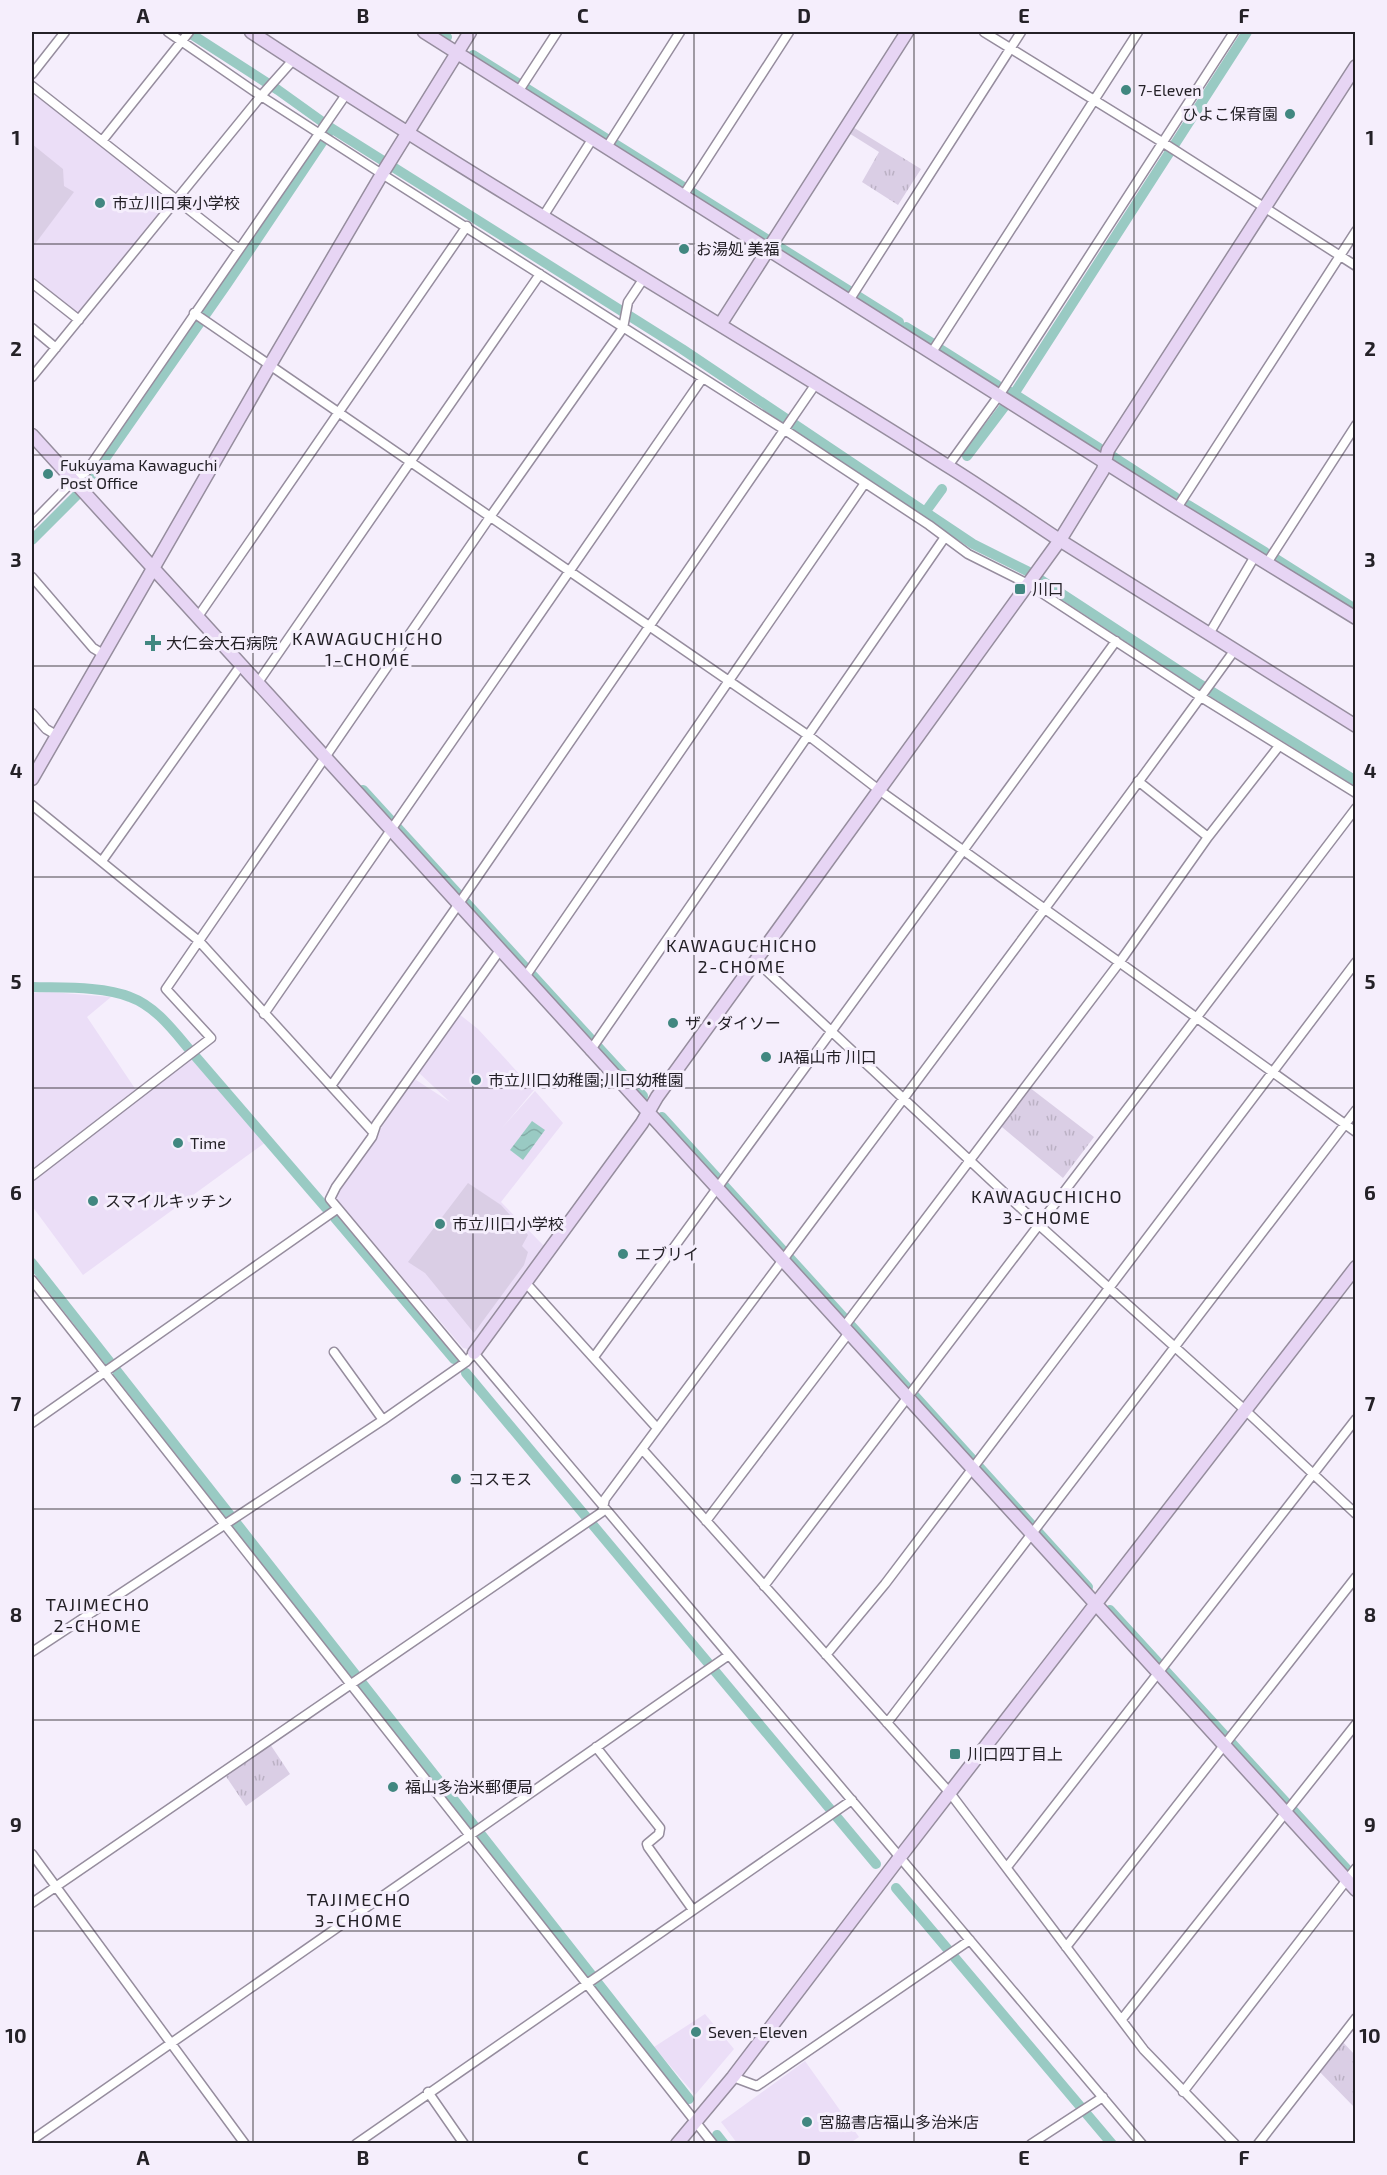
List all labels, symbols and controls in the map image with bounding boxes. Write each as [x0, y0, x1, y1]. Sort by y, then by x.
text: A [136, 3, 150, 27]
text: B [357, 3, 369, 27]
text: C [577, 3, 589, 27]
text: D [797, 3, 811, 27]
text: E [1018, 3, 1030, 27]
text: F [1238, 3, 1250, 27]
place label: 7-Eleven [1138, 80, 1202, 99]
marker: 7-Eleven [1119, 83, 1133, 97]
place label: ひよこ保育園 [1182, 104, 1278, 123]
marker: ひよこ保育園 [1283, 107, 1297, 121]
text: 1 [12, 125, 20, 149]
text: 1 [1366, 125, 1374, 149]
place label: 市立川口東小学校 [112, 193, 240, 212]
marker: 市立川口東小学校 [93, 196, 107, 210]
place label: お湯処 美福 [696, 239, 780, 258]
marker: お湯処 美福 [677, 242, 691, 256]
text: 2 [10, 336, 22, 360]
text: 2 [1364, 336, 1376, 360]
place label: Fukuyama Kawaguchi Post Office [60, 455, 218, 492]
marker: Fukuyama Kawaguchi Post Office [41, 467, 55, 481]
text: 3 [10, 547, 22, 571]
text: 3 [1364, 547, 1376, 571]
place label: 川口 [1032, 579, 1064, 598]
marker: 川口 [1013, 582, 1027, 596]
district label: KAWAGUCHICHO 1-CHOME [292, 627, 444, 670]
place label: 大仁会大石病院 [166, 633, 278, 652]
marker: 大仁会大石病院 [144, 634, 162, 652]
text: 4 [10, 758, 23, 782]
text: 4 [1364, 758, 1377, 782]
district label: KAWAGUCHICHO 2-CHOME [666, 934, 818, 977]
text: 5 [10, 969, 22, 993]
text: 5 [1364, 969, 1376, 993]
place label: ザ・ダイソー [685, 1013, 781, 1032]
marker: ザ・ダイソー [666, 1016, 680, 1030]
place label: JA福山市 川口 [778, 1047, 877, 1066]
marker: JA福山市 川口 [759, 1050, 773, 1064]
place label: 市立川口幼稚園;川口幼稚園 [488, 1070, 684, 1089]
marker: 市立川口幼稚園;川口幼稚園 [469, 1073, 483, 1087]
place label: Time [190, 1133, 226, 1152]
marker: Time [171, 1136, 185, 1150]
text: 6 [10, 1180, 22, 1204]
text: 6 [1364, 1180, 1376, 1204]
district label: KAWAGUCHICHO 3-CHOME [971, 1185, 1123, 1228]
place label: スマイルキッチン [105, 1191, 233, 1210]
marker: スマイルキッチン [86, 1194, 100, 1208]
place label: 市立川口小学校 [452, 1214, 564, 1233]
marker: 市立川口小学校 [433, 1217, 447, 1231]
place label: エブリイ [635, 1244, 699, 1263]
marker: エブリイ [616, 1247, 630, 1261]
text: 7 [11, 1391, 22, 1415]
text: 7 [1365, 1391, 1376, 1415]
place label: コスモス [468, 1469, 532, 1488]
marker: コスモス [449, 1472, 463, 1486]
district label: TAJIMECHO 2-CHOME [46, 1593, 151, 1636]
text: 8 [10, 1602, 22, 1626]
text: 8 [1364, 1602, 1376, 1626]
place label: 川口四丁目上 [967, 1744, 1063, 1763]
marker: 川口四丁目上 [948, 1747, 962, 1761]
place label: 福山多治米郵便局 [405, 1777, 533, 1796]
marker: 福山多治米郵便局 [386, 1780, 400, 1794]
text: 9 [10, 1812, 22, 1836]
text: 9 [1364, 1812, 1376, 1836]
district label: TAJIMECHO 3-CHOME [307, 1888, 412, 1931]
place label: Seven-Eleven [708, 2022, 808, 2041]
text: 10 [5, 2023, 27, 2047]
text: 10 [1359, 2023, 1381, 2047]
marker: Seven-Eleven [689, 2025, 703, 2039]
place label: 宮脇書店福山多治米店 [819, 2112, 979, 2131]
marker: 宮脇書店福山多治米店 [800, 2115, 814, 2129]
text: A [136, 2145, 150, 2169]
text: B [357, 2145, 369, 2169]
text: C [577, 2145, 589, 2169]
text: D [797, 2145, 811, 2169]
text: E [1018, 2145, 1030, 2169]
text: F [1238, 2145, 1250, 2169]

